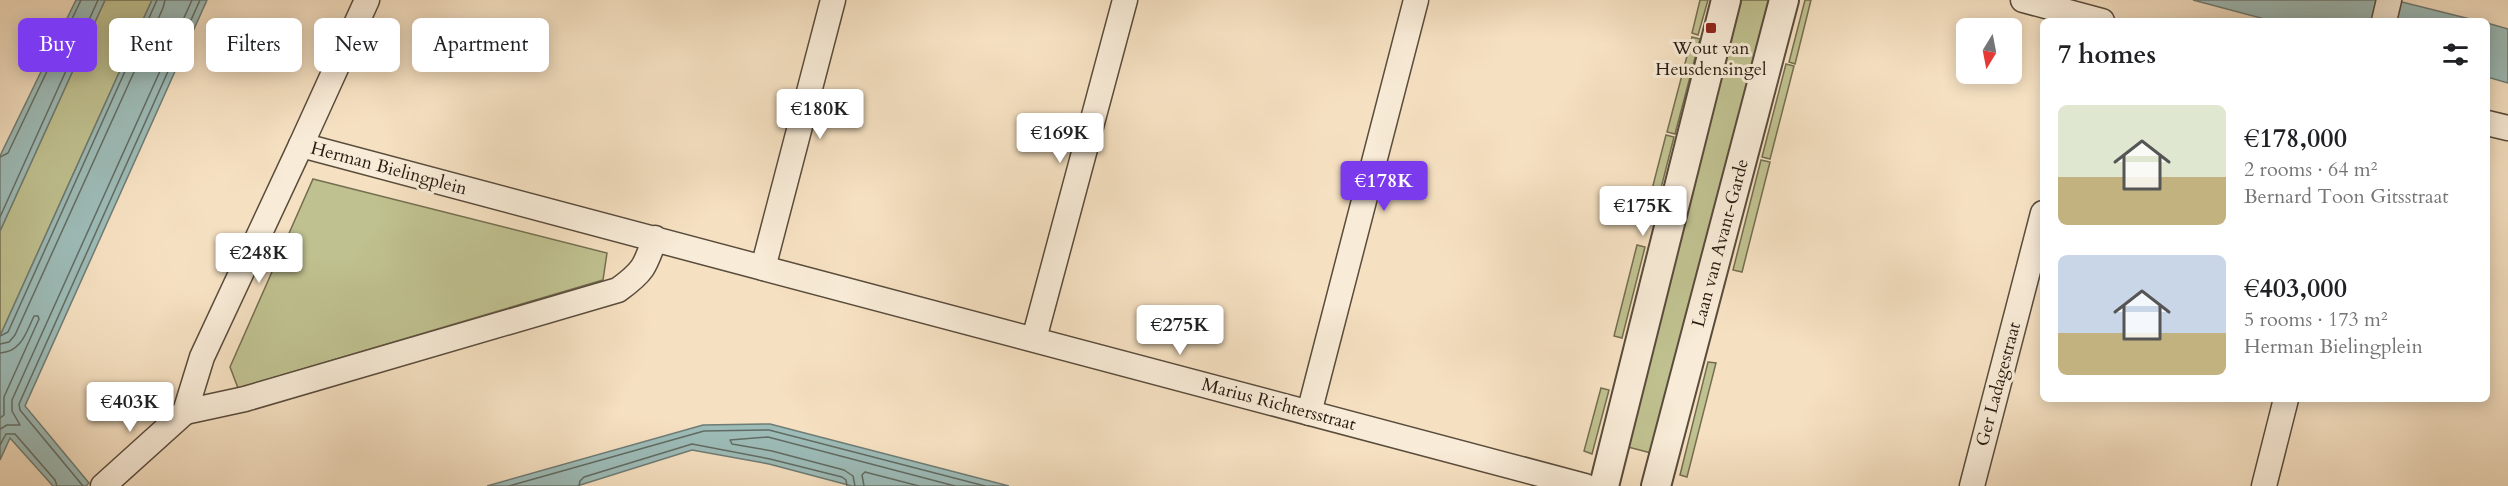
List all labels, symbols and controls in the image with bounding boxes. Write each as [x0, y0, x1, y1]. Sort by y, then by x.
chip: Buy [18, 18, 97, 72]
chip: Rent [109, 18, 194, 72]
chip: Filters [206, 18, 302, 72]
chip: New [314, 18, 400, 72]
chip: Apartment [412, 18, 549, 72]
north arrow [1956, 18, 2022, 84]
map controls [1956, 18, 2022, 84]
marker: Wout van Heusdensingel [1704, 21, 1718, 35]
place label: Wout van Heusdensingel [1655, 36, 1767, 82]
text: 7 homes [2058, 37, 2156, 72]
icon: filters [2439, 38, 2472, 71]
pin: €180K [778, 89, 862, 140]
text: €180K [791, 95, 849, 122]
pin: €169K [1018, 113, 1102, 164]
text: €169K [1031, 119, 1089, 146]
text: €178,000 [2244, 121, 2347, 156]
icon: home [2106, 129, 2178, 201]
street label: Herman Bielingplein [308, 136, 471, 202]
street label: Laan van Avant-Garde [1686, 156, 1755, 330]
text: 2 rooms · 64 m² [2244, 156, 2377, 183]
pin: €178K [1342, 161, 1426, 212]
text: €178K [1355, 167, 1413, 194]
text: Bernard Toon Gitsstraat [2244, 183, 2449, 210]
pin: €175K [1601, 186, 1685, 237]
text: €175K [1614, 192, 1672, 219]
pin: €248K [217, 233, 301, 284]
text: €248K [230, 239, 288, 266]
text: €403,000 [2244, 271, 2347, 306]
icon: home [2106, 279, 2178, 351]
pin: €275K [1138, 305, 1222, 356]
text: 5 rooms · 173 m² [2244, 306, 2388, 333]
text: €275K [1151, 311, 1209, 338]
street label: Ger Ladagestraat [1970, 319, 2027, 449]
text: Herman Bielingplein [2244, 333, 2423, 360]
street label: Marius Richtersstraat [1199, 372, 1359, 437]
pin: €403K [88, 382, 172, 433]
text: €403K [101, 388, 159, 415]

